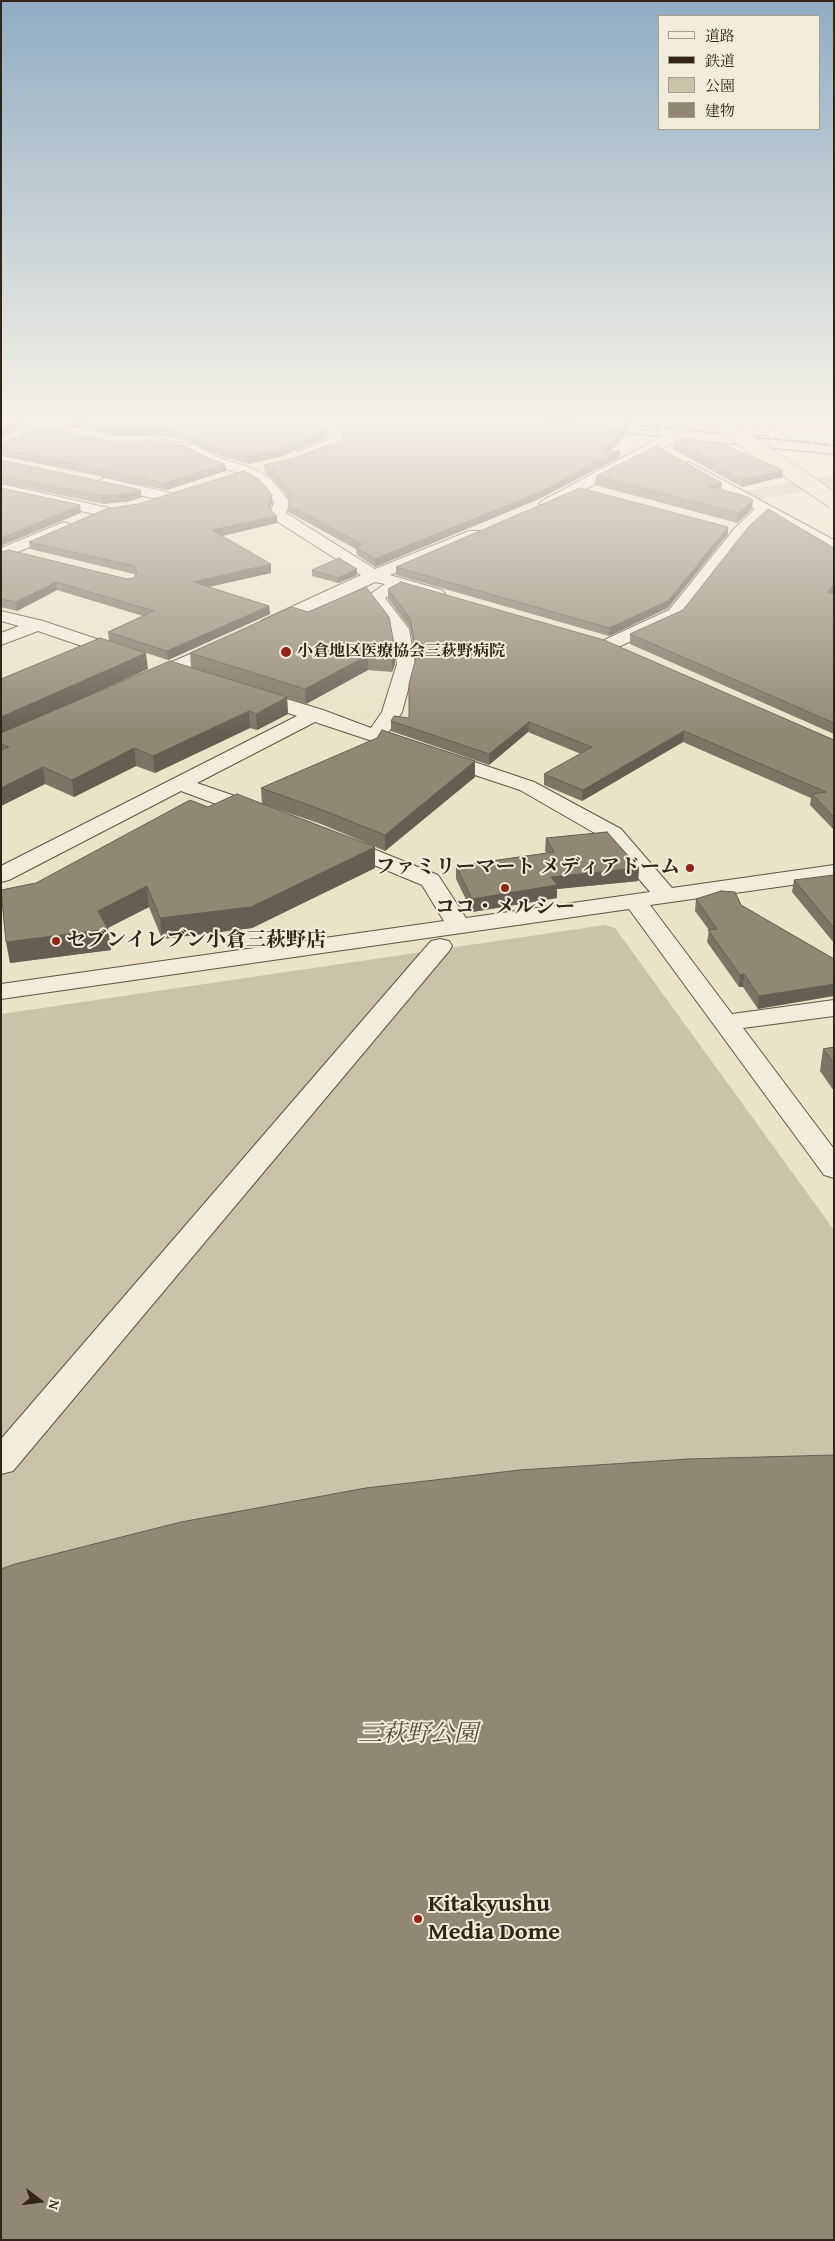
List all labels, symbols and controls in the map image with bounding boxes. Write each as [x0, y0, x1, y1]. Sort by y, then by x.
legend [658, 15, 820, 130]
text: 道路 [705, 25, 735, 46]
text: 鉄道 [705, 50, 735, 71]
text: 公園 [705, 75, 735, 96]
text: 建物 [705, 100, 735, 121]
place label: 小倉地区医療協会三萩野病院 [297, 642, 505, 662]
marker: 小倉地区医療協会三萩野病院 [279, 645, 293, 659]
place label: ファミリーマート メディアドーム [376, 856, 680, 880]
marker: ファミリーマート メディアドーム [684, 862, 696, 874]
marker: ココ・メルシー [499, 882, 511, 894]
place label: ココ・メルシー [435, 896, 575, 920]
place label: セブンイレブン小倉三萩野店 [66, 929, 326, 953]
marker: セブンイレブン小倉三萩野店 [50, 935, 62, 947]
park label: 三萩野公園 [358, 1721, 478, 1749]
place label: Kitakyushu Media Dome [428, 1891, 560, 1947]
marker: Kitakyushu Media Dome [412, 1913, 424, 1925]
north arrow [15, 2176, 65, 2226]
text: N [44, 2198, 65, 2212]

